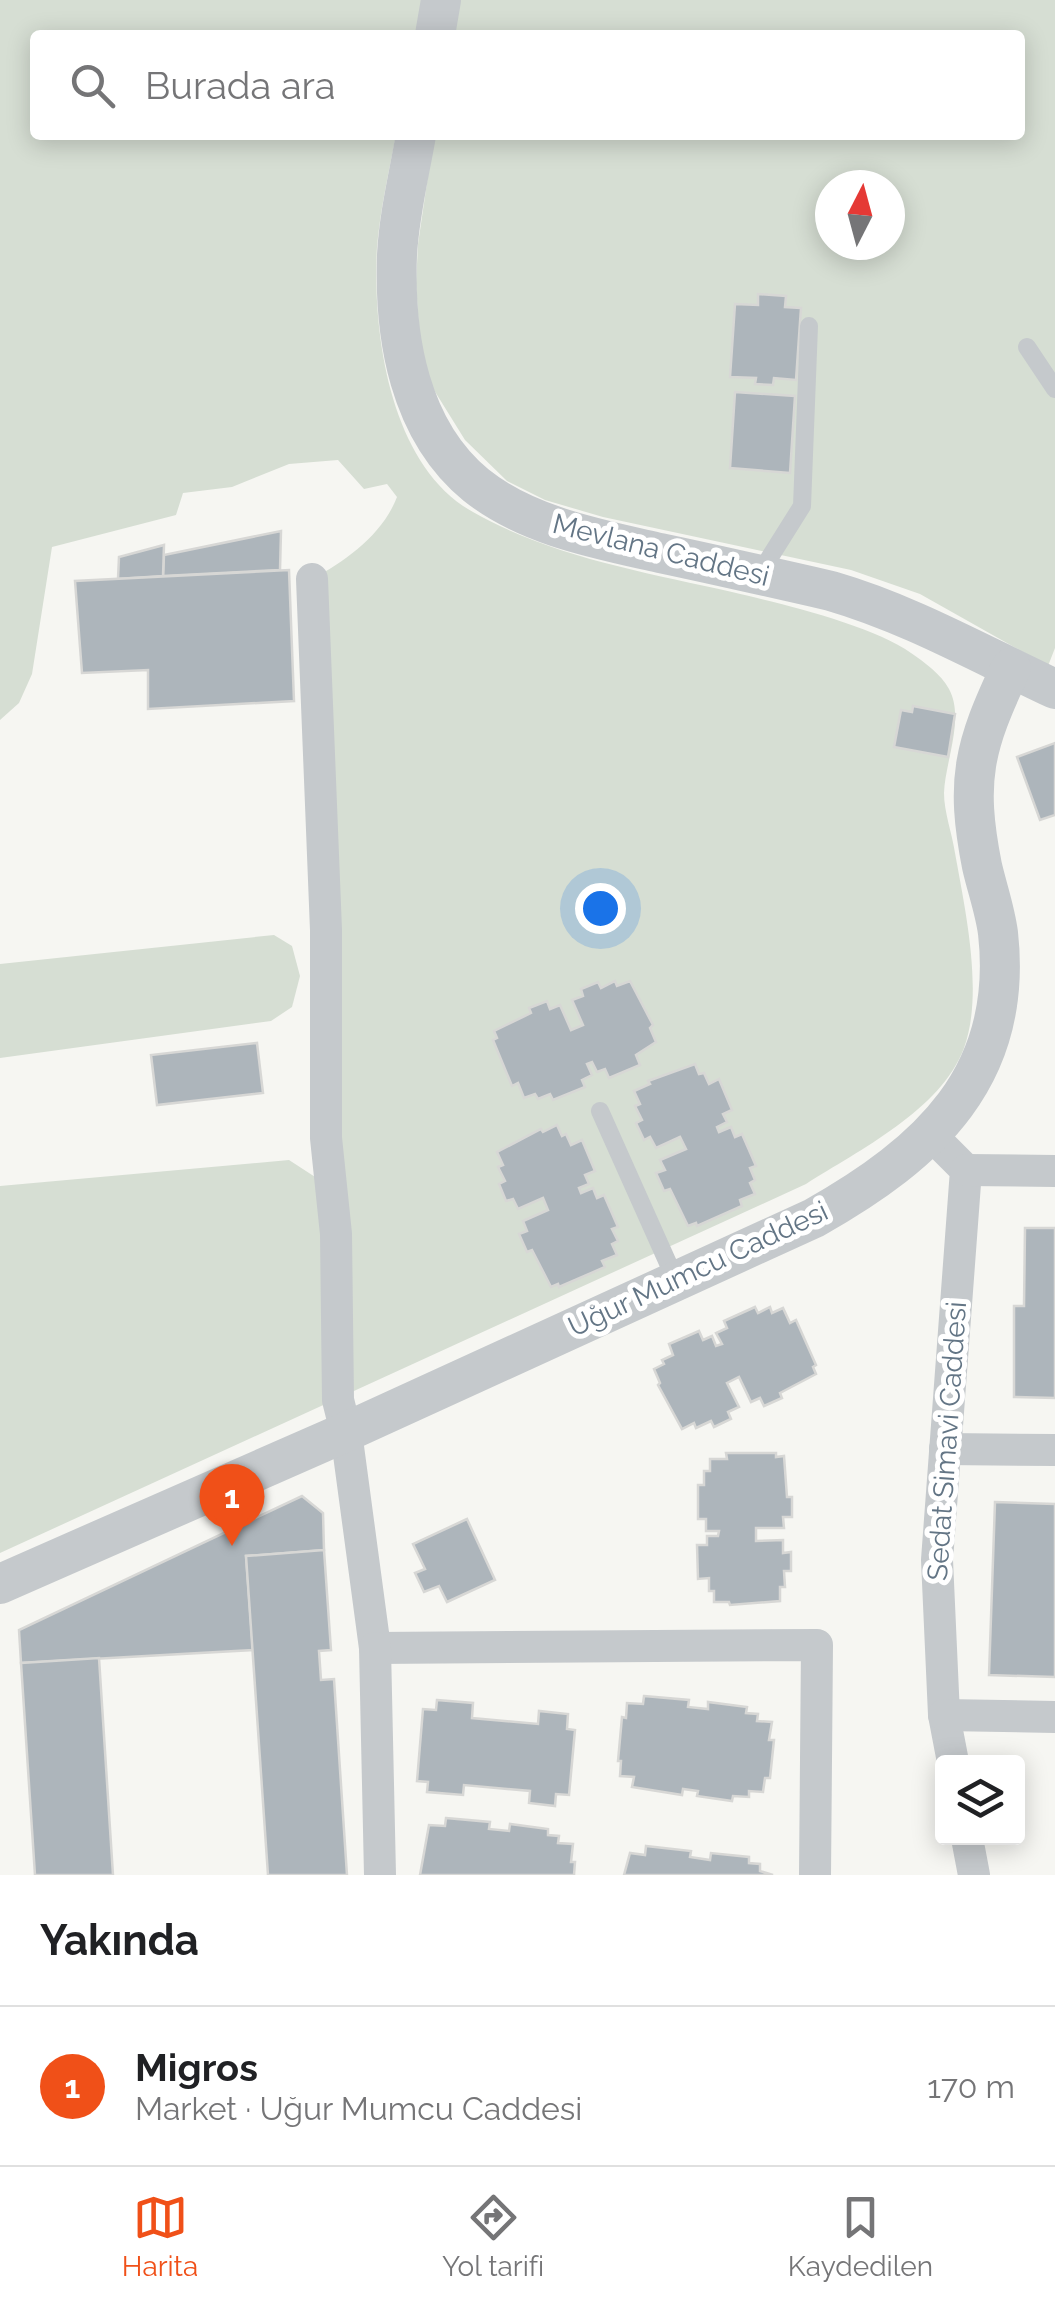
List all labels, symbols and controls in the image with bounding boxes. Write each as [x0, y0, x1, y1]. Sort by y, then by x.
search box [30, 30, 1025, 140]
icon: search [65, 58, 120, 113]
text: Burada ara [145, 63, 336, 108]
north arrow [815, 170, 905, 260]
street label: Mevlana Caddesi [549, 507, 773, 593]
your location [575, 883, 626, 934]
street label: Uğur Mumcu Caddesi [563, 1194, 833, 1344]
street label: Sedat Simavi Caddesi [921, 1300, 973, 1582]
pin: 1 [200, 1464, 264, 1546]
map controls [935, 1755, 1025, 1845]
button: layers [935, 1755, 1025, 1845]
text: Yakında [40, 1916, 199, 1965]
text: Migros [135, 2045, 258, 2090]
text: 1 [65, 2068, 80, 2105]
text: 170 m [927, 2068, 1015, 2105]
text: Market · Uğur Mumcu Caddesi [135, 2090, 582, 2127]
tab: Harita [122, 2190, 198, 2283]
tab: Yol tarifi [442, 2190, 544, 2283]
tab: Kaydedilen [788, 2190, 933, 2283]

